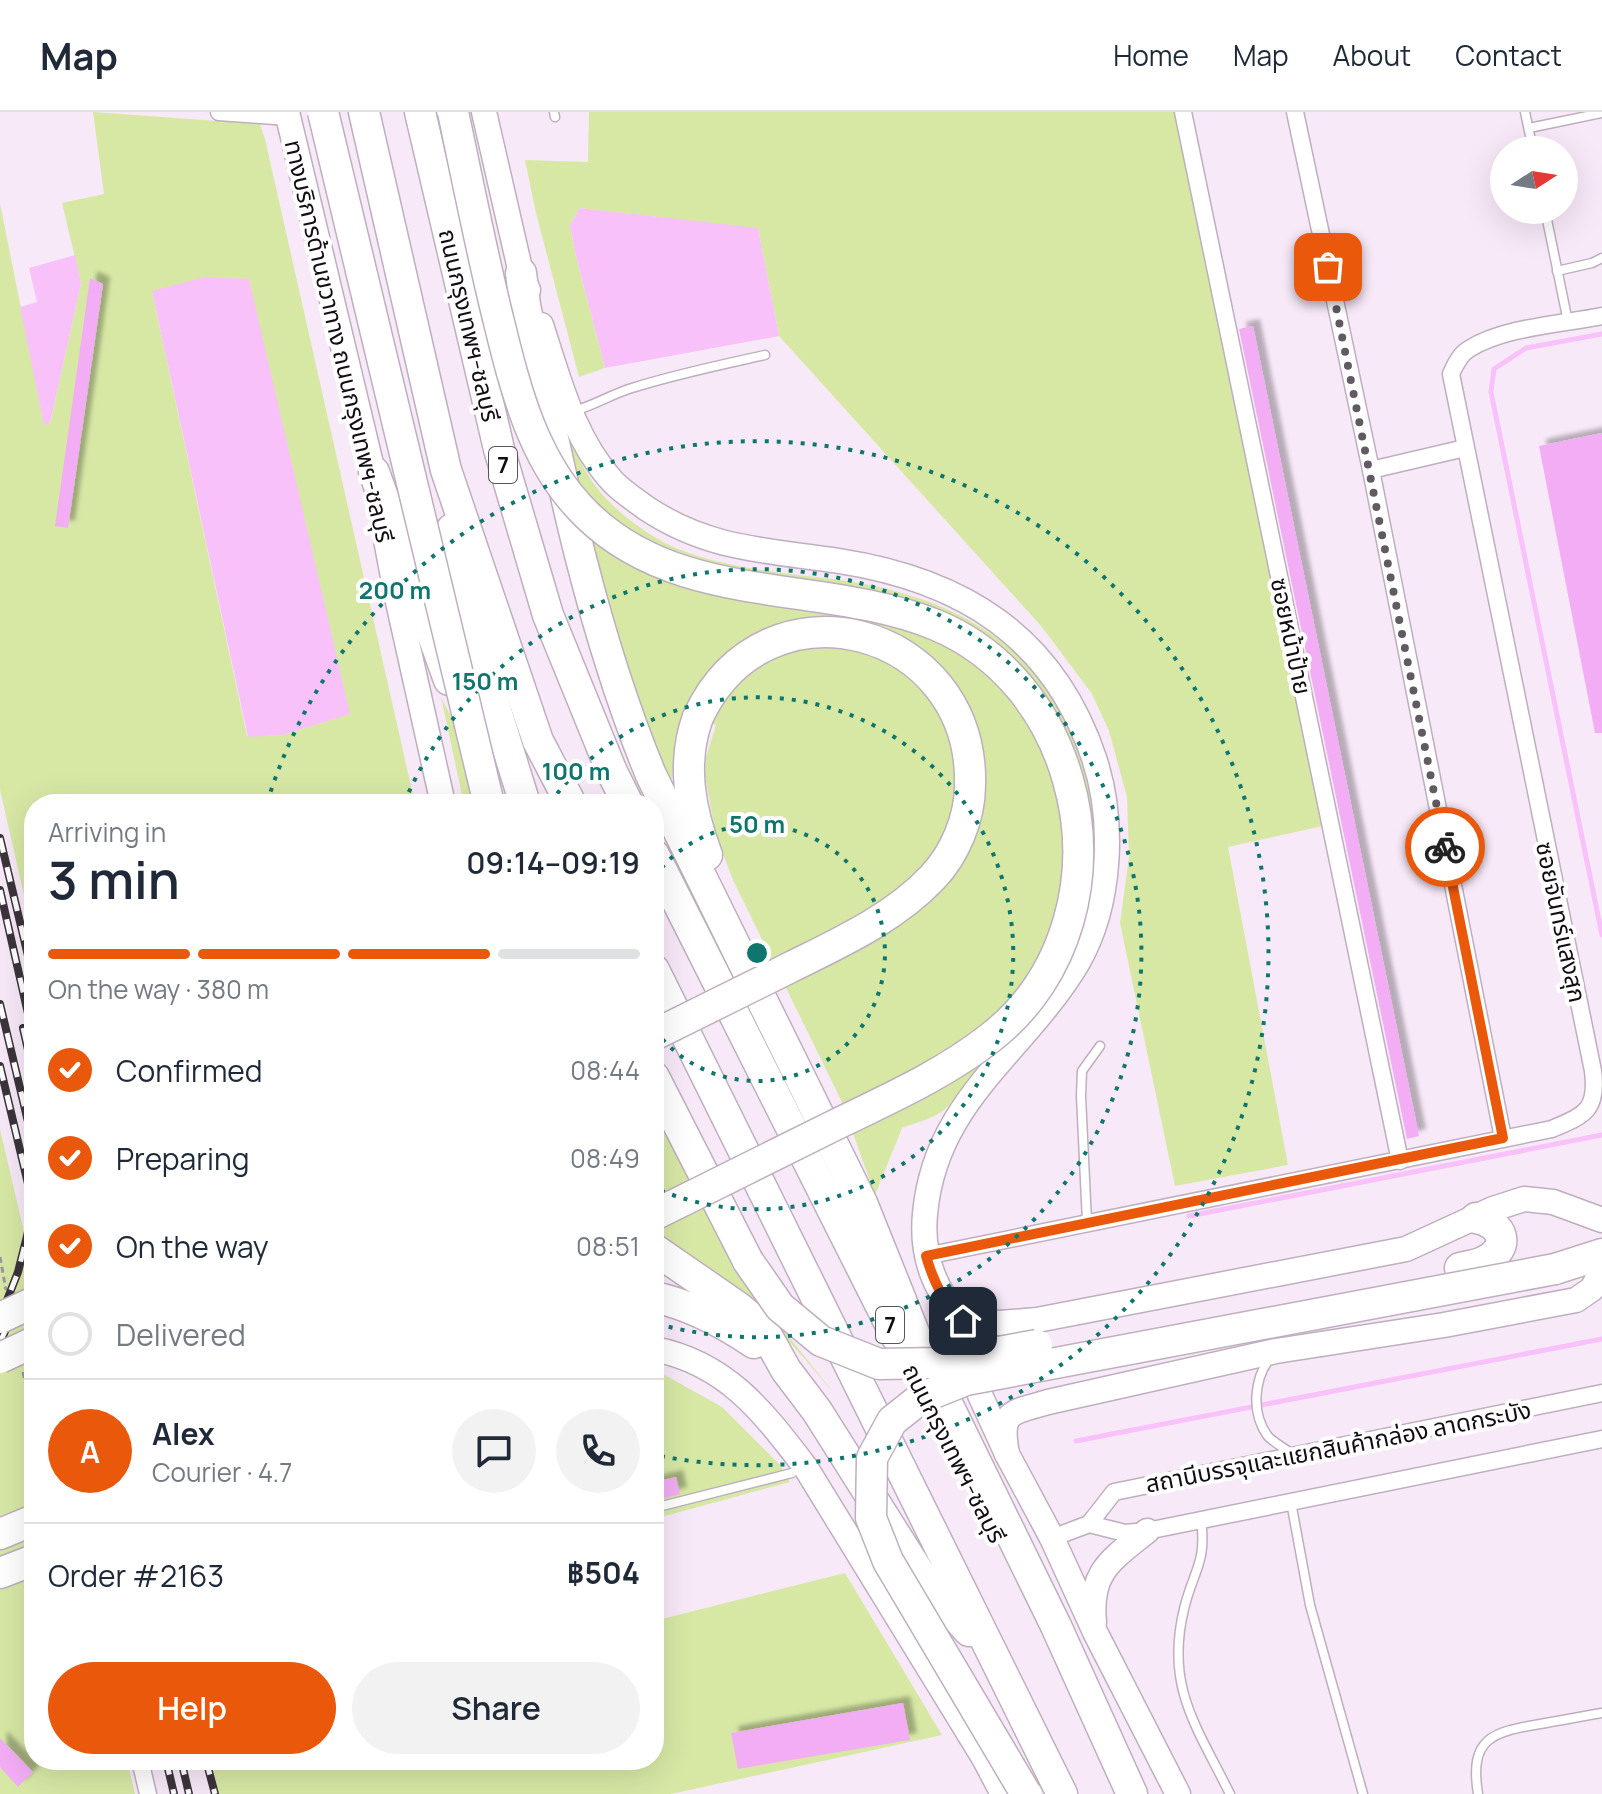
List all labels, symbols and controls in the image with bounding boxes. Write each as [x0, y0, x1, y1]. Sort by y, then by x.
text: Map [40, 29, 118, 81]
text: Home [1113, 36, 1189, 74]
text: Map [1233, 36, 1289, 74]
text: About [1333, 36, 1411, 74]
text: Contact [1455, 36, 1562, 74]
street label: ทางบริการด้านขวาทาง ถนนกรุงเทพฯ-ชลบุรี [278, 136, 402, 546]
north arrow [1490, 136, 1578, 224]
map controls [1490, 136, 1578, 224]
street label: ถนนกรุงเทพฯ-ชลบุรี [432, 225, 508, 425]
pin [1294, 233, 1362, 301]
icon: bag [1306, 245, 1350, 289]
road number: 7 [489, 447, 517, 483]
text: 200 m [359, 573, 431, 606]
street label: ซอยหน้าป้าย [1264, 575, 1320, 697]
text: 150 m [452, 664, 518, 697]
text: 100 m [542, 754, 610, 787]
text: 50 m [729, 807, 785, 840]
courier [1405, 807, 1485, 887]
text: Arriving in [48, 814, 166, 850]
icon: bike [1423, 825, 1467, 869]
street label: ซอยจันทร์แสงสุก [1529, 839, 1595, 1005]
text: 09:14–09:19 [466, 842, 640, 883]
text: 3 min [48, 844, 180, 915]
centre of rings [743, 939, 771, 967]
text: On the way · 380 m [48, 971, 269, 1007]
icon: check [48, 1048, 92, 1092]
text: Confirmed [116, 1050, 263, 1091]
text: 08:44 [570, 1052, 640, 1088]
icon: check [48, 1136, 92, 1180]
text: Preparing [116, 1138, 250, 1179]
text: 08:49 [570, 1140, 640, 1176]
icon: check [48, 1224, 92, 1268]
text: On the way [116, 1226, 269, 1267]
text: 08:51 [576, 1228, 640, 1264]
pin [929, 1287, 997, 1355]
icon: home [941, 1299, 985, 1343]
road number: 7 [876, 1307, 904, 1343]
text: Delivered [116, 1314, 246, 1355]
street label: ถนนกรุงเทพฯ-ชลบุรี [896, 1358, 1014, 1548]
street label: สถานีบรรจุและแยกสินค้ากล่อง ลาดกระบัง [1142, 1392, 1534, 1500]
button: chat [452, 1409, 536, 1493]
button: phone [556, 1409, 640, 1493]
text: Alex [152, 1413, 215, 1454]
text: A [80, 1431, 100, 1472]
text: Courier · 4.7 [152, 1454, 292, 1490]
text: ฿504 [567, 1552, 640, 1593]
text: Order #2163 [48, 1555, 224, 1596]
button: Help [48, 1662, 336, 1754]
button: Share [352, 1662, 640, 1754]

